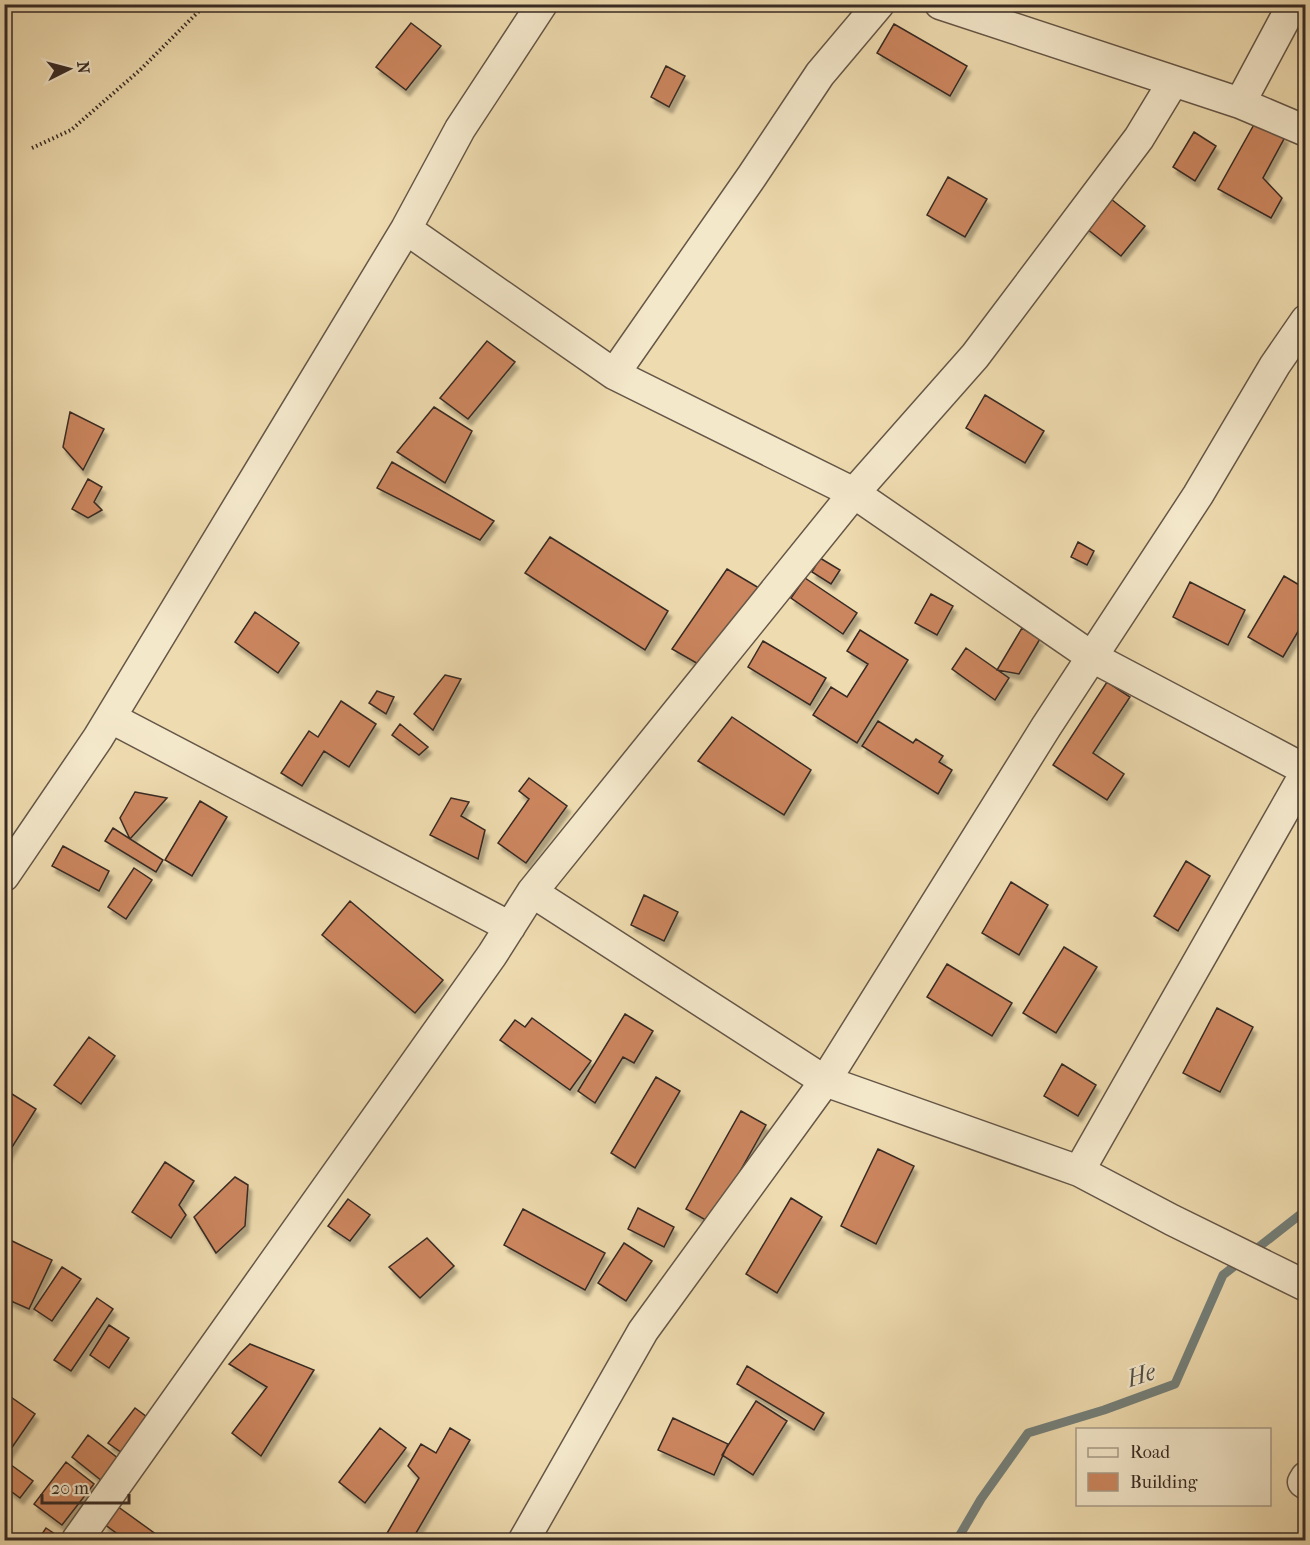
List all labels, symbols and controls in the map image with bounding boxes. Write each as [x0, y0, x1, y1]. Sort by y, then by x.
north arrow [39, 39, 99, 99]
text: N [73, 60, 94, 75]
water label: He [1122, 1357, 1160, 1393]
legend [1076, 1428, 1271, 1506]
text: Road [1130, 1442, 1170, 1463]
scale bar [42, 1467, 129, 1505]
text: Building [1130, 1472, 1198, 1493]
text: 20 m [51, 1478, 89, 1499]

